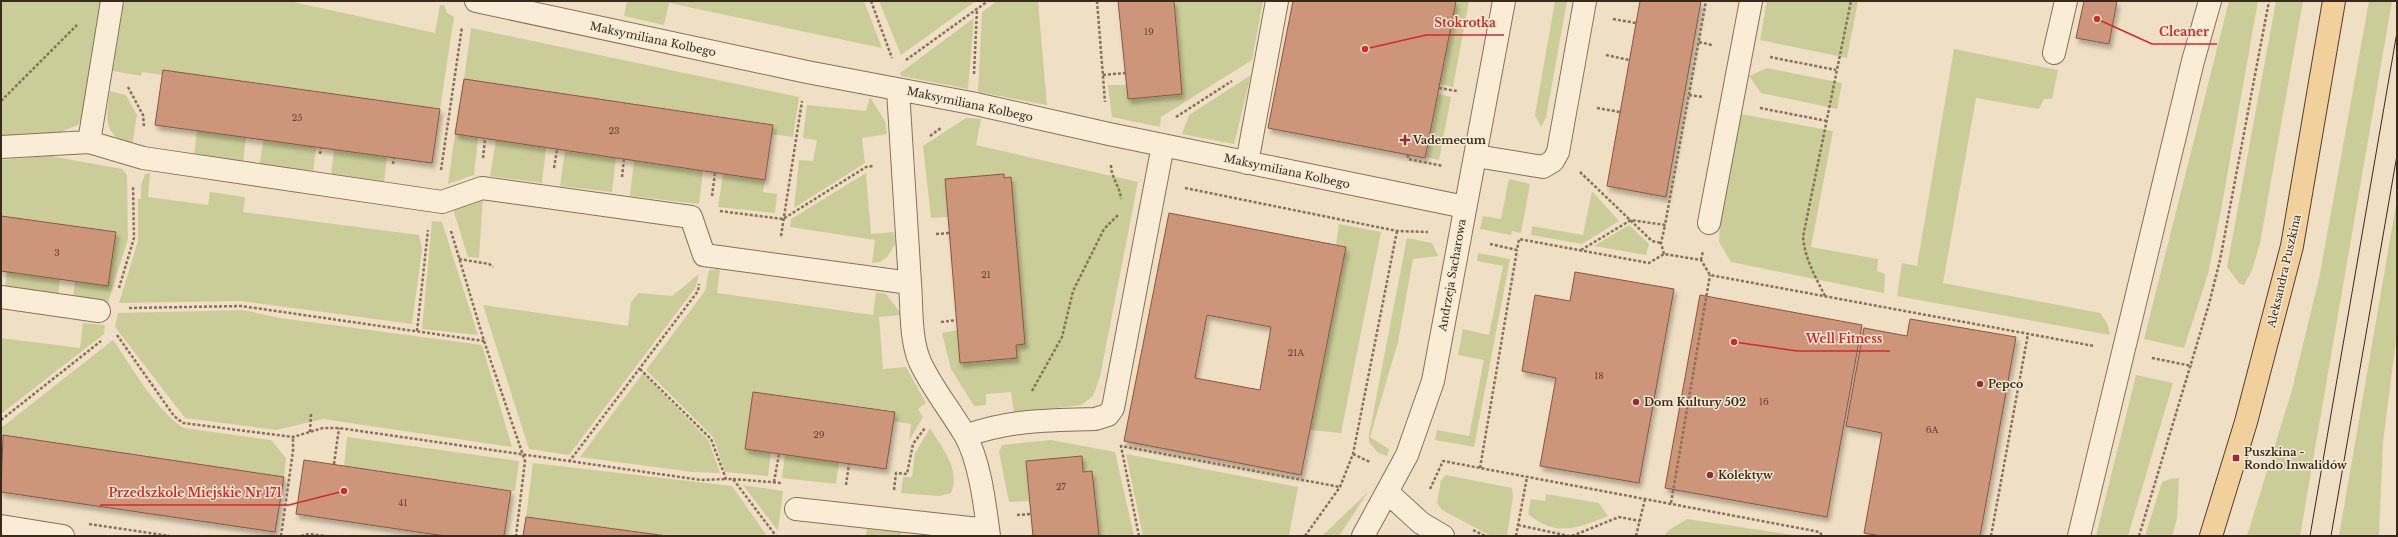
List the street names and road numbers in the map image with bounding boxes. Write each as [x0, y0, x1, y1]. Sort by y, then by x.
street label: Maksymiliana Kolbego [589, 19, 717, 59]
street label: Maksymiliana Kolbego [906, 84, 1034, 124]
street label: Maksymiliana Kolbego [1223, 151, 1351, 191]
street label: Aleksandra Puszkina [2264, 212, 2304, 330]
street label: Andrzeja Sacharowa [1435, 217, 1469, 333]

